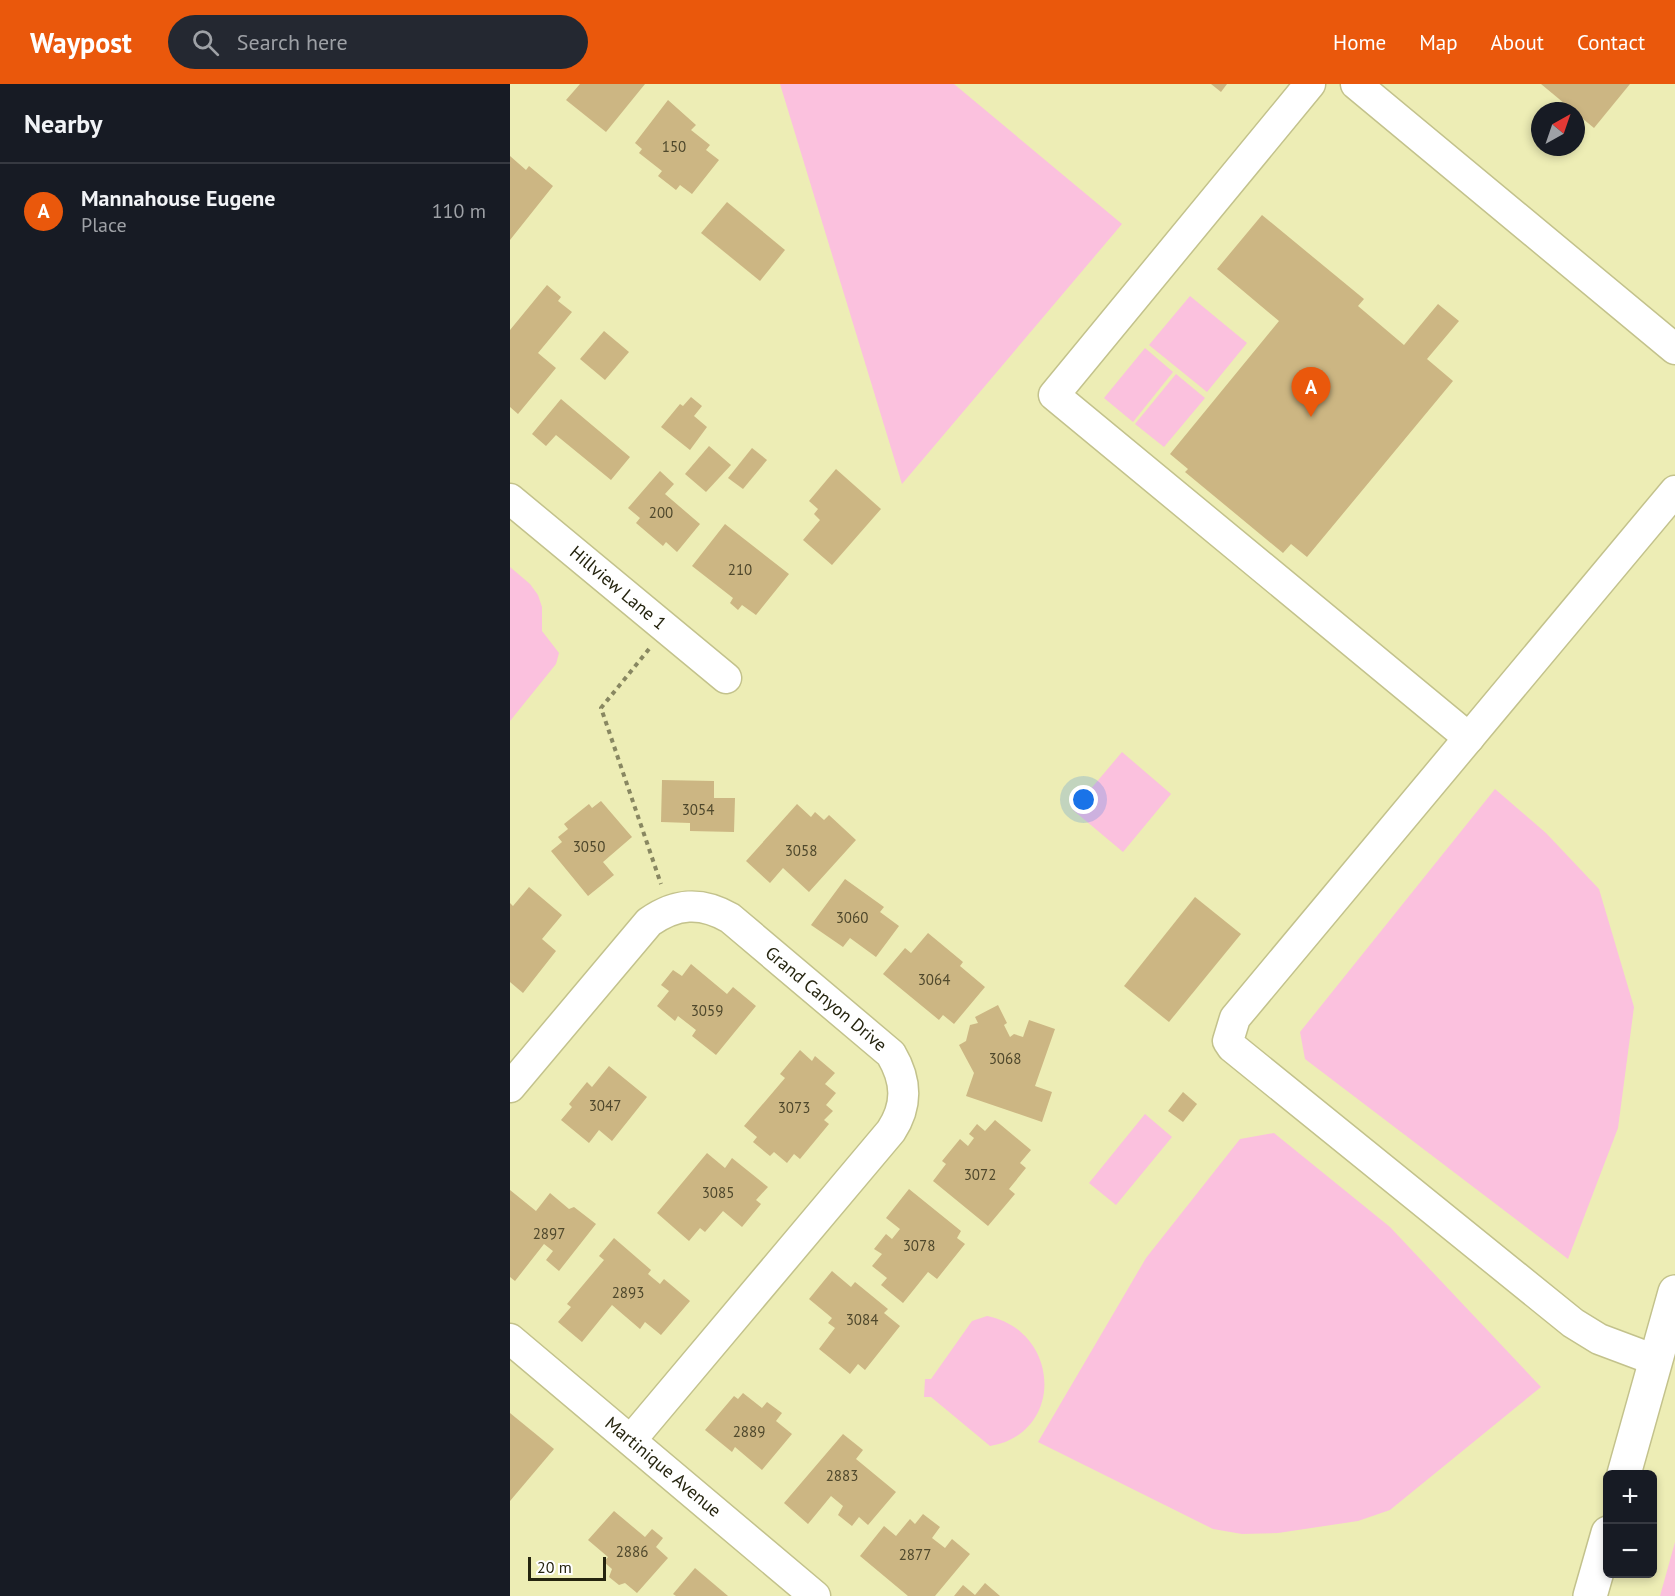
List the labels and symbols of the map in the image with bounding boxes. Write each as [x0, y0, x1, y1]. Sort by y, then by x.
north arrow [1531, 102, 1585, 156]
house number: 150 [662, 137, 686, 156]
pin: A [1292, 368, 1330, 417]
house number: 200 [649, 503, 673, 522]
street label: Hillview Lane 1 [565, 541, 671, 635]
house number: 210 [728, 560, 752, 579]
your location [1069, 785, 1098, 814]
house number: 3054 [682, 800, 714, 819]
house number: 3050 [573, 837, 605, 856]
house number: 3058 [785, 841, 817, 860]
house number: 3060 [836, 908, 868, 927]
street label: Grand Canyon Drive [761, 941, 892, 1056]
house number: 3064 [918, 970, 950, 989]
house number: 3059 [691, 1001, 723, 1020]
house number: 3068 [989, 1049, 1021, 1068]
house number: 3047 [589, 1096, 621, 1115]
house number: 3073 [778, 1098, 810, 1117]
house number: 3072 [964, 1165, 996, 1184]
house number: 3085 [702, 1183, 734, 1202]
house number: 2897 [533, 1224, 565, 1243]
house number: 3078 [903, 1236, 935, 1255]
house number: 2893 [612, 1283, 644, 1302]
house number: 3084 [846, 1310, 878, 1329]
street label: Martinique Avenue [601, 1411, 726, 1522]
house number: 2889 [733, 1422, 765, 1441]
house number: 2883 [826, 1466, 858, 1485]
house number: 2886 [616, 1542, 648, 1561]
house number: 2877 [899, 1545, 931, 1564]
scale bar [528, 1554, 606, 1582]

